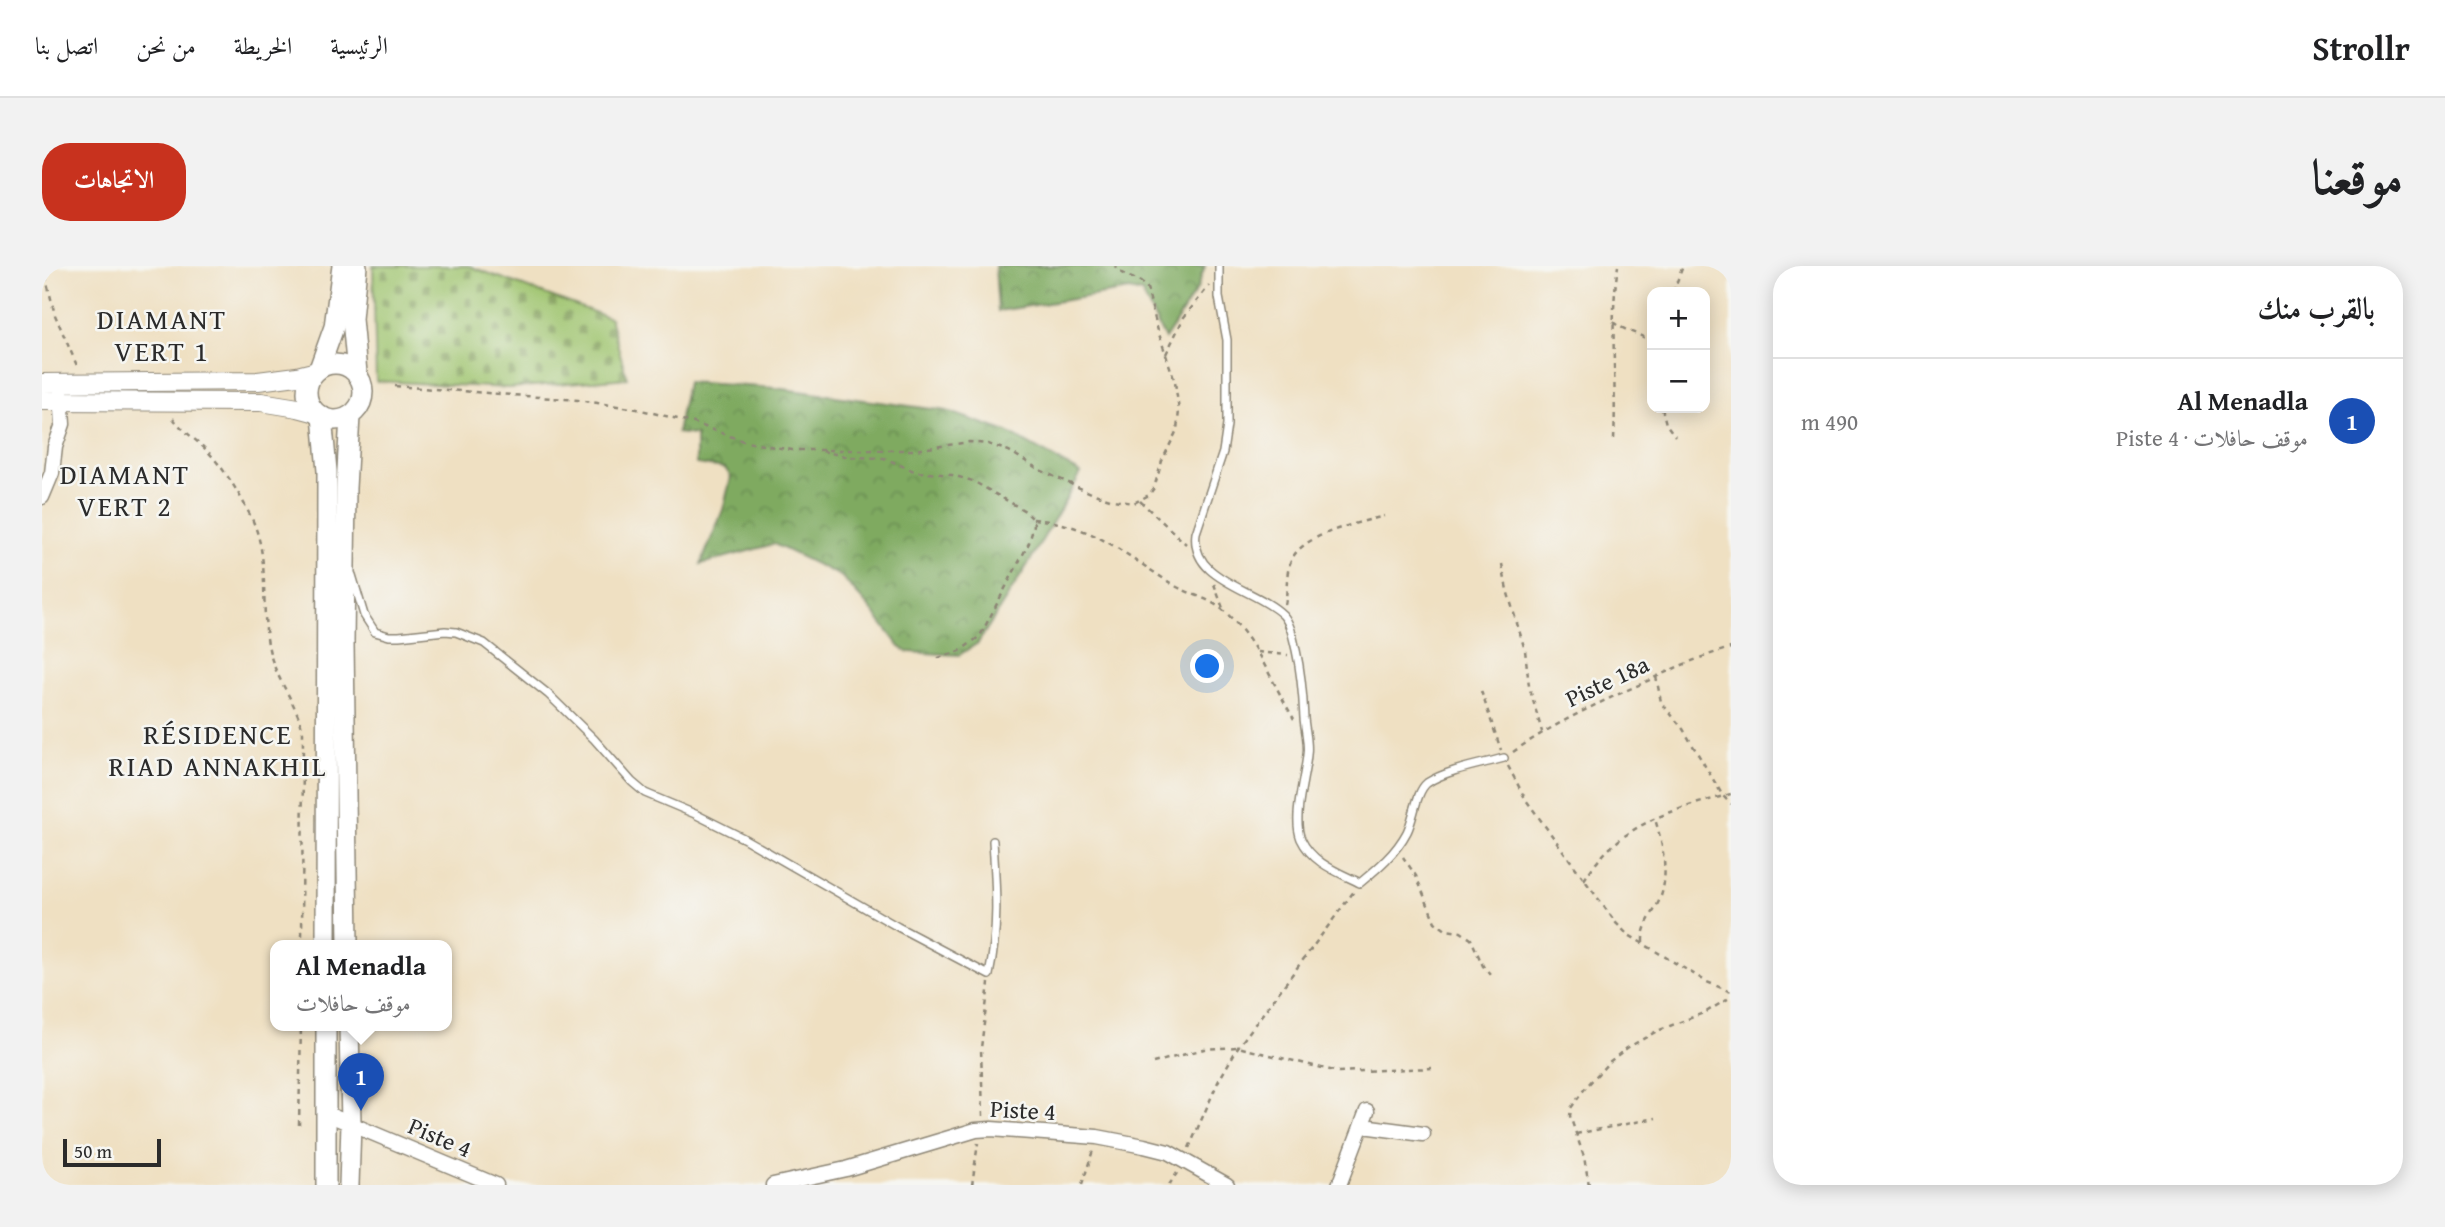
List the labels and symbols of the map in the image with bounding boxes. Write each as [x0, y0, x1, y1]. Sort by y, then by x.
district label: DIAMANT VERT 1 [97, 298, 227, 371]
district label: DIAMANT VERT 2 [60, 453, 190, 526]
street label: Piste 18a [1559, 646, 1655, 716]
your location [1190, 649, 1224, 683]
district label: RÉSIDENCE RIAD ANNAKHIL [109, 713, 327, 786]
pin: 1 [338, 1053, 384, 1111]
street label: Piste 4 [989, 1091, 1057, 1129]
street label: Piste 4 [403, 1108, 477, 1166]
scale bar [63, 1136, 161, 1168]

